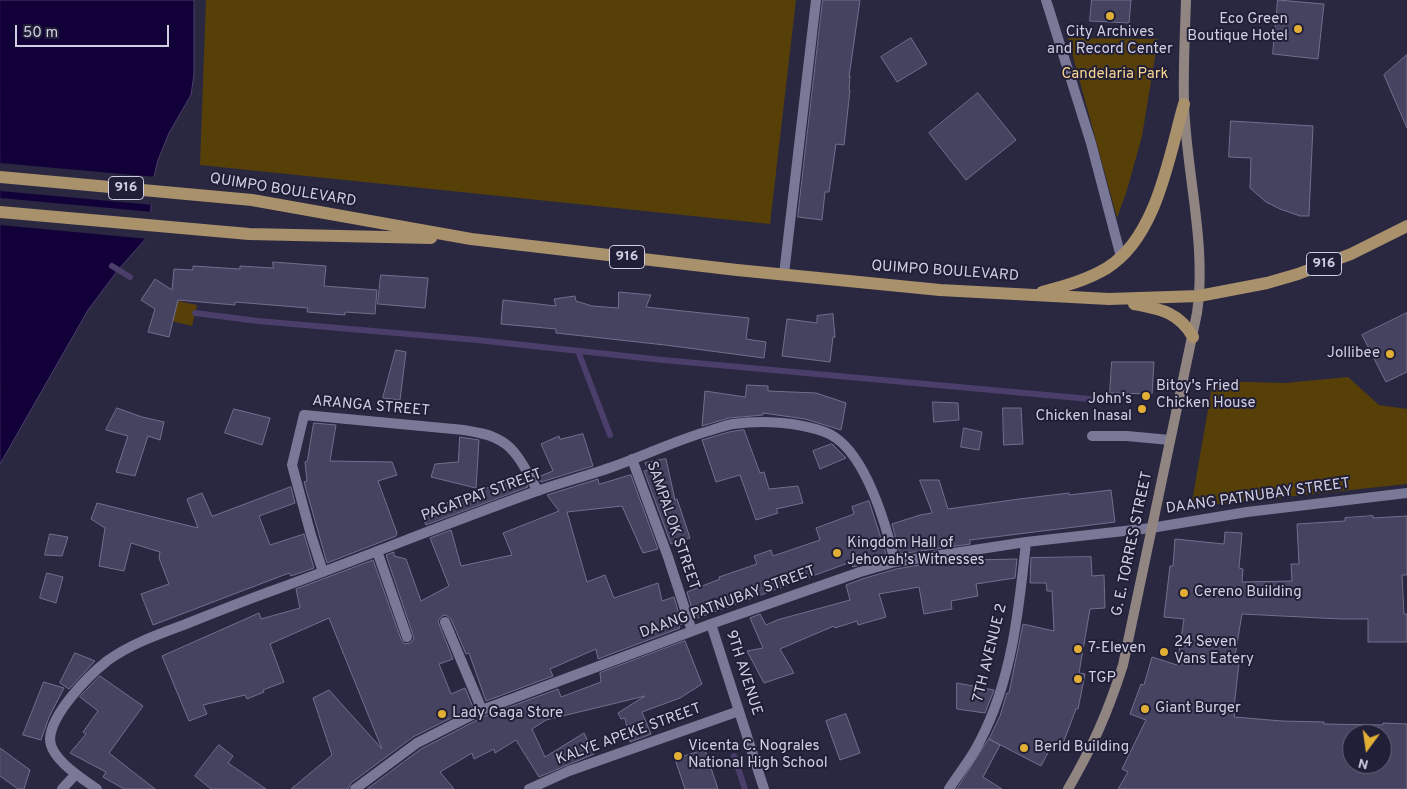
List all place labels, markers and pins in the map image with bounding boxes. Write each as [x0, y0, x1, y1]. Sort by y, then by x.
marker: City Archives and Record Center [1104, 10, 1116, 22]
place label: Eco Green Boutique Hotel [1187, 11, 1288, 46]
marker: Eco Green Boutique Hotel [1292, 23, 1304, 35]
place label: City Archives and Record Center [1047, 24, 1173, 59]
place label: Jollibee [1327, 345, 1380, 363]
marker: Jollibee [1384, 348, 1396, 360]
place label: Bitoy's Fried Chicken House [1156, 378, 1255, 413]
marker: Bitoy's Fried Chicken House [1140, 390, 1152, 402]
place label: John's Chicken Inasal [1035, 391, 1132, 426]
marker: John's Chicken Inasal [1136, 403, 1148, 415]
place label: Kingdom Hall of Jehovah's Witnesses [847, 535, 985, 570]
marker: Kingdom Hall of Jehovah's Witnesses [831, 547, 843, 559]
place label: Cereno Building [1194, 584, 1302, 602]
marker: Cereno Building [1178, 587, 1190, 599]
place label: 24 Seven Vans Eatery [1174, 634, 1254, 669]
place label: 7-Eleven [1088, 640, 1146, 658]
marker: 7-Eleven [1072, 643, 1084, 655]
marker: 24 Seven Vans Eatery [1158, 646, 1170, 658]
place label: TGP [1088, 670, 1116, 688]
marker: TGP [1072, 673, 1084, 685]
place label: Giant Burger [1155, 700, 1241, 718]
marker: Giant Burger [1139, 703, 1151, 715]
place label: Lady Gaga Store [452, 705, 563, 723]
marker: Lady Gaga Store [436, 708, 448, 720]
place label: Vicenta C. Nograles National High School [688, 738, 828, 773]
place label: Berld Building [1034, 739, 1129, 757]
marker: Berld Building [1018, 742, 1030, 754]
marker: Vicenta C. Nograles National High School [672, 750, 684, 762]

